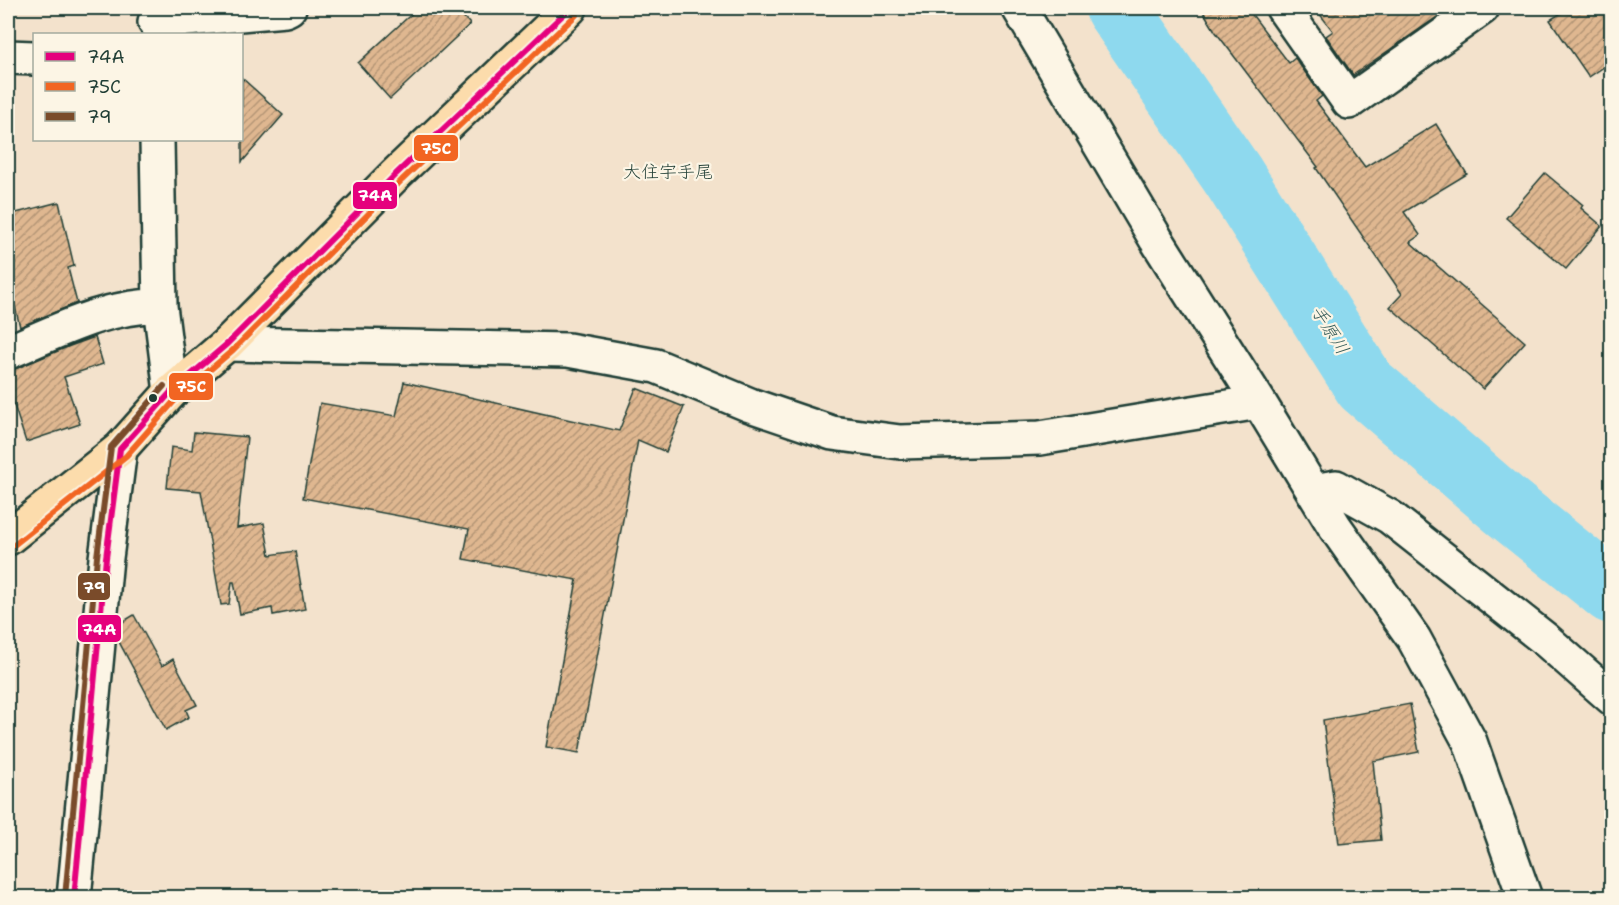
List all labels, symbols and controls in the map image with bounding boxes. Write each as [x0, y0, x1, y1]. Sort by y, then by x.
legend [33, 33, 243, 141]
text: 74A [87, 45, 124, 69]
text: 75C [87, 75, 121, 99]
text: 79 [87, 105, 112, 129]
line badge: 75C [413, 134, 459, 162]
text: 75C [421, 138, 451, 159]
district label: 大住宇手尾 [623, 160, 713, 184]
line badge: 74A [352, 181, 398, 210]
text: 74A [358, 185, 392, 206]
water label: 手原川 [1306, 301, 1354, 359]
line badge: 75C [168, 372, 214, 401]
text: 75C [176, 376, 206, 397]
unlabelled marker [147, 392, 159, 404]
line badge: 79 [77, 572, 111, 601]
text: 79 [83, 577, 105, 598]
line badge: 74A [77, 614, 122, 643]
text: 74A [82, 619, 116, 640]

